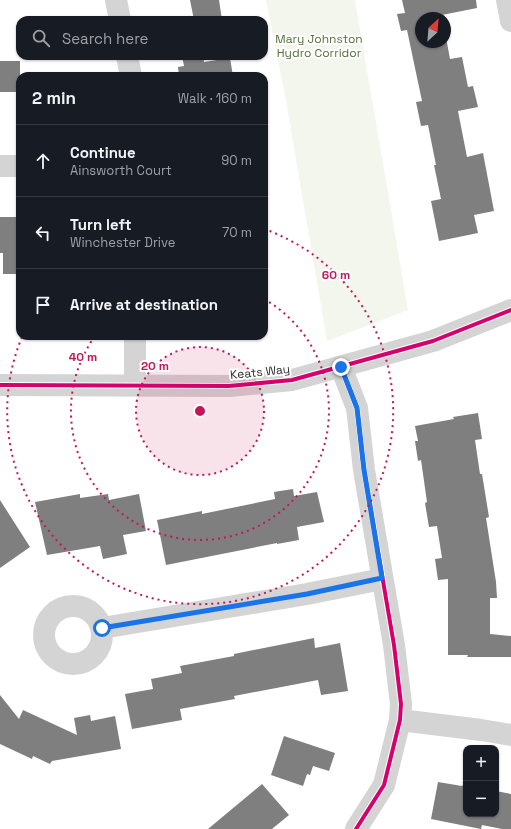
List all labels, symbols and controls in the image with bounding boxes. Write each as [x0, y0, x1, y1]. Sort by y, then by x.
north arrow [415, 12, 451, 48]
search box [16, 16, 268, 60]
icon: search [30, 27, 52, 49]
text: Search here [62, 29, 148, 48]
park label: Mary Johnston Hydro Corridor [275, 31, 363, 61]
text: 2 min [32, 87, 76, 109]
text: Walk · 160 m [178, 90, 252, 107]
text: Continue [70, 143, 136, 162]
icon: ahead [32, 150, 54, 172]
text: 90 m [221, 152, 252, 169]
text: Ainsworth Court [70, 162, 172, 179]
text: Turn left [70, 215, 132, 234]
icon: left [32, 222, 54, 244]
text: 70 m [222, 224, 252, 241]
text: Winchester Drive [70, 234, 176, 251]
text: 60 m [322, 267, 350, 283]
icon: arrive [32, 294, 54, 316]
text: Arrive at destination [70, 295, 218, 314]
text: 40 m [69, 349, 97, 365]
text: 20 m [141, 358, 169, 374]
route end [332, 358, 350, 376]
street label: Keats Way [229, 361, 291, 383]
centre of rings [193, 404, 207, 418]
route start [93, 619, 111, 637]
map controls [463, 745, 499, 817]
button: + [463, 745, 499, 781]
button: − [463, 781, 499, 817]

